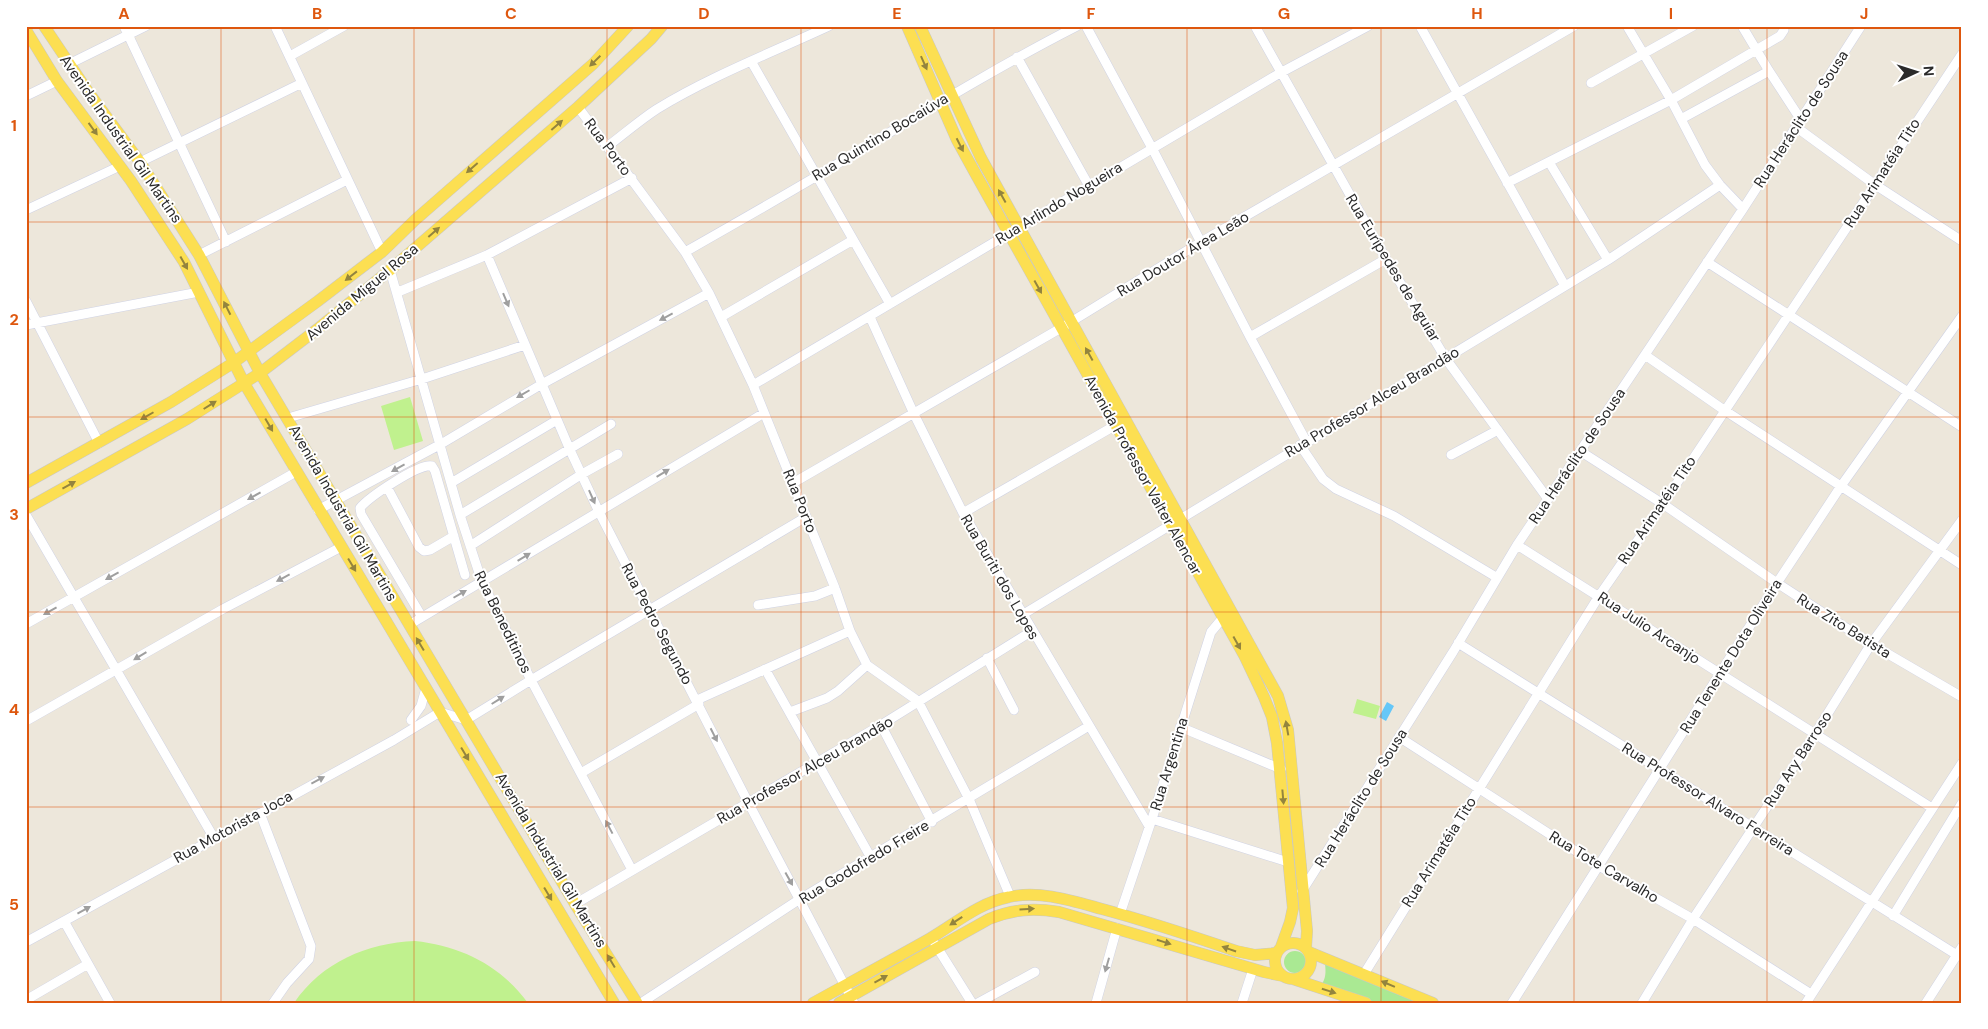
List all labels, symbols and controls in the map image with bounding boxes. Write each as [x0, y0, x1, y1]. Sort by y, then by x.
text: A [118, 3, 130, 24]
text: B [312, 3, 322, 24]
text: C [505, 3, 517, 24]
text: D [698, 3, 710, 24]
text: E [892, 3, 902, 24]
text: F [1087, 3, 1096, 24]
text: G [1278, 3, 1290, 24]
text: H [1471, 3, 1483, 24]
text: I [1669, 3, 1673, 24]
text: J [1860, 3, 1868, 24]
street label: Rua Heráclito de Sousa [1749, 46, 1853, 192]
north arrow [1890, 48, 1940, 98]
street label: Avenida Industrial Gil Martins [55, 51, 187, 227]
one-way arrow [589, 55, 601, 67]
one-way arrow [920, 56, 928, 70]
text: N [1920, 65, 1938, 77]
street label: Rua Quintino Bocaiúva [808, 88, 952, 186]
street label: Rua Porto [580, 114, 636, 180]
street label: Rua Arimatéia Tito [1839, 114, 1925, 232]
text: 1 [11, 115, 17, 136]
one-way arrow [550, 119, 562, 131]
one-way arrow [88, 122, 98, 136]
one-way arrow [956, 138, 964, 152]
street label: Rua Arlindo Nogueira [992, 157, 1126, 249]
one-way arrow [466, 163, 479, 174]
one-way arrow [997, 189, 1006, 202]
street label: Rua Eurípedes de Aguiar [1341, 190, 1445, 346]
street label: Rua Doutor Área Leão [1113, 207, 1253, 301]
one-way arrow [427, 226, 440, 237]
street label: Avenida Miguel Rosa [302, 239, 422, 345]
one-way arrow [180, 256, 188, 270]
one-way arrow [344, 271, 358, 281]
one-way arrow [1034, 281, 1043, 294]
one-way arrow [502, 293, 510, 308]
one-way arrow [223, 301, 231, 316]
text: 2 [9, 309, 19, 330]
one-way arrow [659, 312, 673, 321]
street label: Rua Professor Alceu Brandão [1281, 342, 1463, 462]
one-way arrow [1084, 347, 1093, 360]
street label: Avenida Professor Valter Alencar [1080, 371, 1207, 579]
street label: Rua Heráclito de Sousa [1524, 384, 1630, 528]
one-way arrow [517, 390, 530, 399]
one-way arrow [203, 400, 217, 409]
one-way arrow [140, 411, 153, 420]
one-way arrow [264, 419, 273, 432]
street label: Avenida Industrial Gil Martins [284, 421, 402, 605]
street label: Rua Arimatéia Tito [1613, 452, 1701, 568]
one-way arrow [391, 464, 405, 472]
street label: Rua Porto [778, 466, 822, 536]
one-way arrow [656, 469, 670, 478]
one-way arrow [62, 481, 76, 489]
one-way arrow [588, 490, 596, 504]
one-way arrow [246, 492, 261, 500]
text: 3 [9, 504, 19, 525]
street label: Rua Buriti dos Lopes [956, 511, 1044, 643]
one-way arrow [516, 553, 531, 561]
one-way arrow [347, 558, 356, 571]
street label: Rua Pedro Segundo [616, 560, 698, 688]
street label: Rua Beneditinos [469, 567, 537, 677]
one-way arrow [105, 571, 119, 580]
one-way arrow [275, 574, 290, 582]
street label: Rua Tenente Dota Oliveira [1675, 575, 1787, 737]
street label: Rua Julio Arcanjo [1594, 587, 1704, 669]
street label: Rua Zito Batista [1793, 589, 1895, 663]
one-way arrow [454, 590, 467, 599]
one-way arrow [43, 606, 56, 615]
one-way arrow [416, 637, 425, 650]
one-way arrow [1233, 637, 1242, 650]
one-way arrow [134, 651, 147, 660]
one-way arrow [492, 695, 505, 705]
text: 4 [9, 699, 19, 720]
street label: Rua Ary Barroso [1759, 707, 1837, 811]
street label: Rua Professor Alceu Brandão [713, 711, 897, 829]
street label: Rua Argentina [1145, 715, 1193, 813]
one-way arrow [1283, 720, 1291, 736]
street label: Rua Heráclito de Sousa [1310, 725, 1412, 871]
one-way arrow [710, 728, 718, 742]
street label: Rua Professor Alvaro Ferreira [1618, 738, 1798, 860]
one-way arrow [461, 747, 469, 762]
street label: Avenida Industrial Gil Martins [491, 769, 611, 951]
one-way arrow [311, 776, 325, 784]
street label: Rua Motorista Joca [170, 786, 296, 868]
one-way arrow [1279, 789, 1287, 805]
street label: Rua Arimatéia Tito [1397, 793, 1481, 911]
street label: Rua Godofredo Freire [795, 815, 933, 909]
one-way arrow [605, 820, 614, 834]
street label: Rua Tote Carvalho [1545, 826, 1663, 908]
one-way arrow [785, 872, 793, 886]
one-way arrow [544, 887, 553, 900]
text: 5 [9, 894, 19, 915]
one-way arrow [1019, 905, 1035, 913]
one-way arrow [78, 906, 91, 915]
one-way arrow [950, 916, 963, 926]
one-way arrow [1157, 938, 1172, 946]
one-way arrow [1222, 945, 1237, 952]
one-way arrow [607, 955, 616, 968]
one-way arrow [1103, 958, 1111, 973]
one-way arrow [874, 975, 889, 983]
one-way arrow [1380, 980, 1395, 988]
one-way arrow [1321, 987, 1336, 995]

